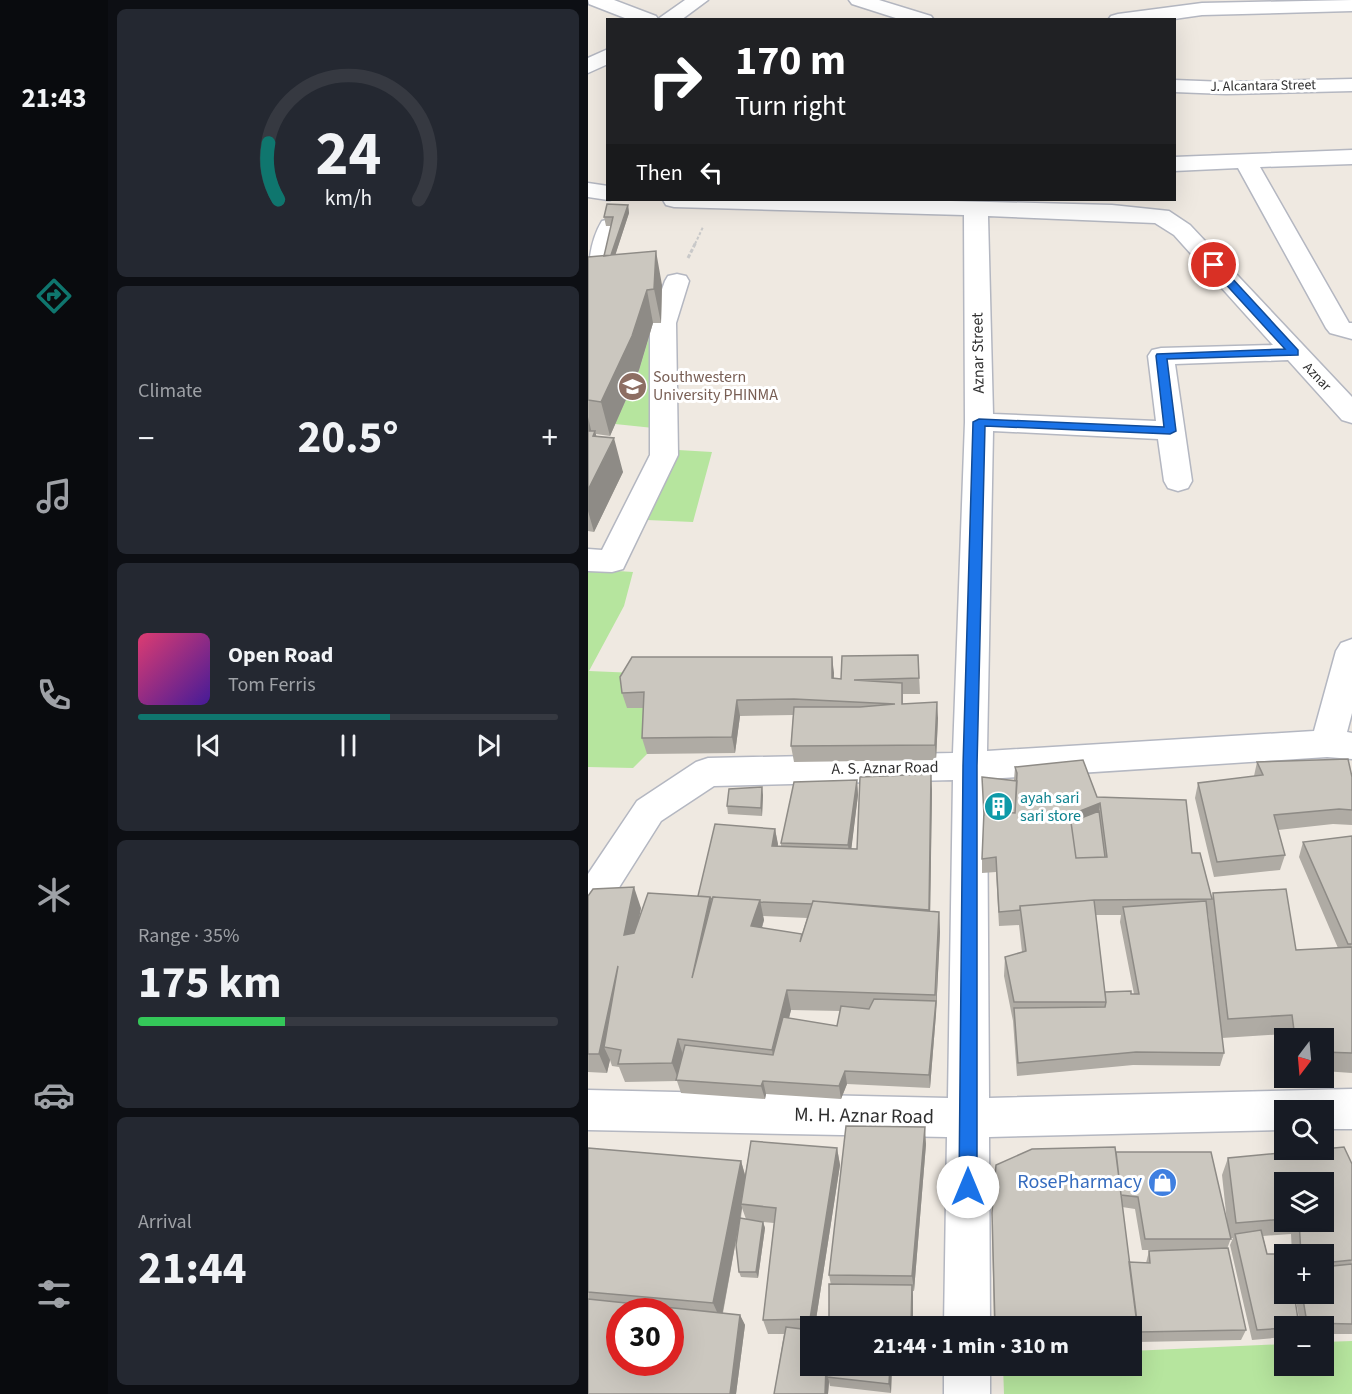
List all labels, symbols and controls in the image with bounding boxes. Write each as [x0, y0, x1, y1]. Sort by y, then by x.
text: 170 m [735, 31, 846, 91]
icon: right [636, 42, 714, 120]
street label: J. Alcantara Street [1210, 75, 1316, 97]
text: 21:43 [21, 79, 87, 118]
text: Turn right [735, 87, 846, 126]
text: 24 [315, 110, 381, 199]
icon: left [695, 156, 728, 189]
text: Then [636, 157, 683, 189]
text: km/h [324, 183, 372, 214]
pin [1188, 239, 1239, 290]
icon: arrive [1197, 248, 1230, 281]
icon: directions [33, 275, 75, 317]
street label: Aznar Street [966, 312, 990, 394]
street label: Aznar [1298, 358, 1336, 396]
place label: Southwestern University PHINMA [653, 366, 778, 406]
school or university icon: Southwestern University PHINMA [616, 370, 648, 402]
text: Climate [138, 377, 202, 405]
text: 20.5° [297, 406, 399, 470]
text: − [138, 415, 154, 462]
text: + [542, 415, 558, 462]
icon: music [33, 475, 75, 517]
text: Open Road [228, 639, 333, 671]
text: Tom Ferris [228, 671, 316, 699]
icon: phone [33, 674, 75, 716]
icon: previous [192, 729, 225, 762]
icon: pause [332, 729, 365, 762]
icon: next [472, 729, 505, 762]
street label: A. S. Aznar Road [831, 756, 939, 780]
place label: ayah sari sari store [1020, 787, 1081, 827]
building icon: ayah sari sari store [983, 791, 1015, 823]
icon: climate [33, 874, 75, 916]
text: Range · 35% [138, 922, 239, 950]
text: 175 km [138, 951, 282, 1015]
north arrow [1274, 1028, 1334, 1088]
map controls [1274, 1028, 1334, 1376]
icon: car [33, 1074, 75, 1116]
button: search [1274, 1100, 1334, 1160]
street label: M. H. Aznar Road [794, 1101, 934, 1131]
position arrow [936, 1155, 1000, 1219]
shop icon: RosePharmacy [1147, 1166, 1179, 1198]
place label: RosePharmacy [1017, 1168, 1143, 1196]
button: layers [1274, 1172, 1334, 1232]
text: Arrival [138, 1208, 192, 1236]
text: 21:44 [138, 1237, 247, 1301]
button: + [1274, 1244, 1334, 1304]
icon: filters [33, 1273, 75, 1315]
speed limit sign: 30 [606, 1298, 684, 1376]
button: − [1274, 1316, 1334, 1376]
text: 21:44 · 1 min · 310 m [873, 1330, 1069, 1362]

